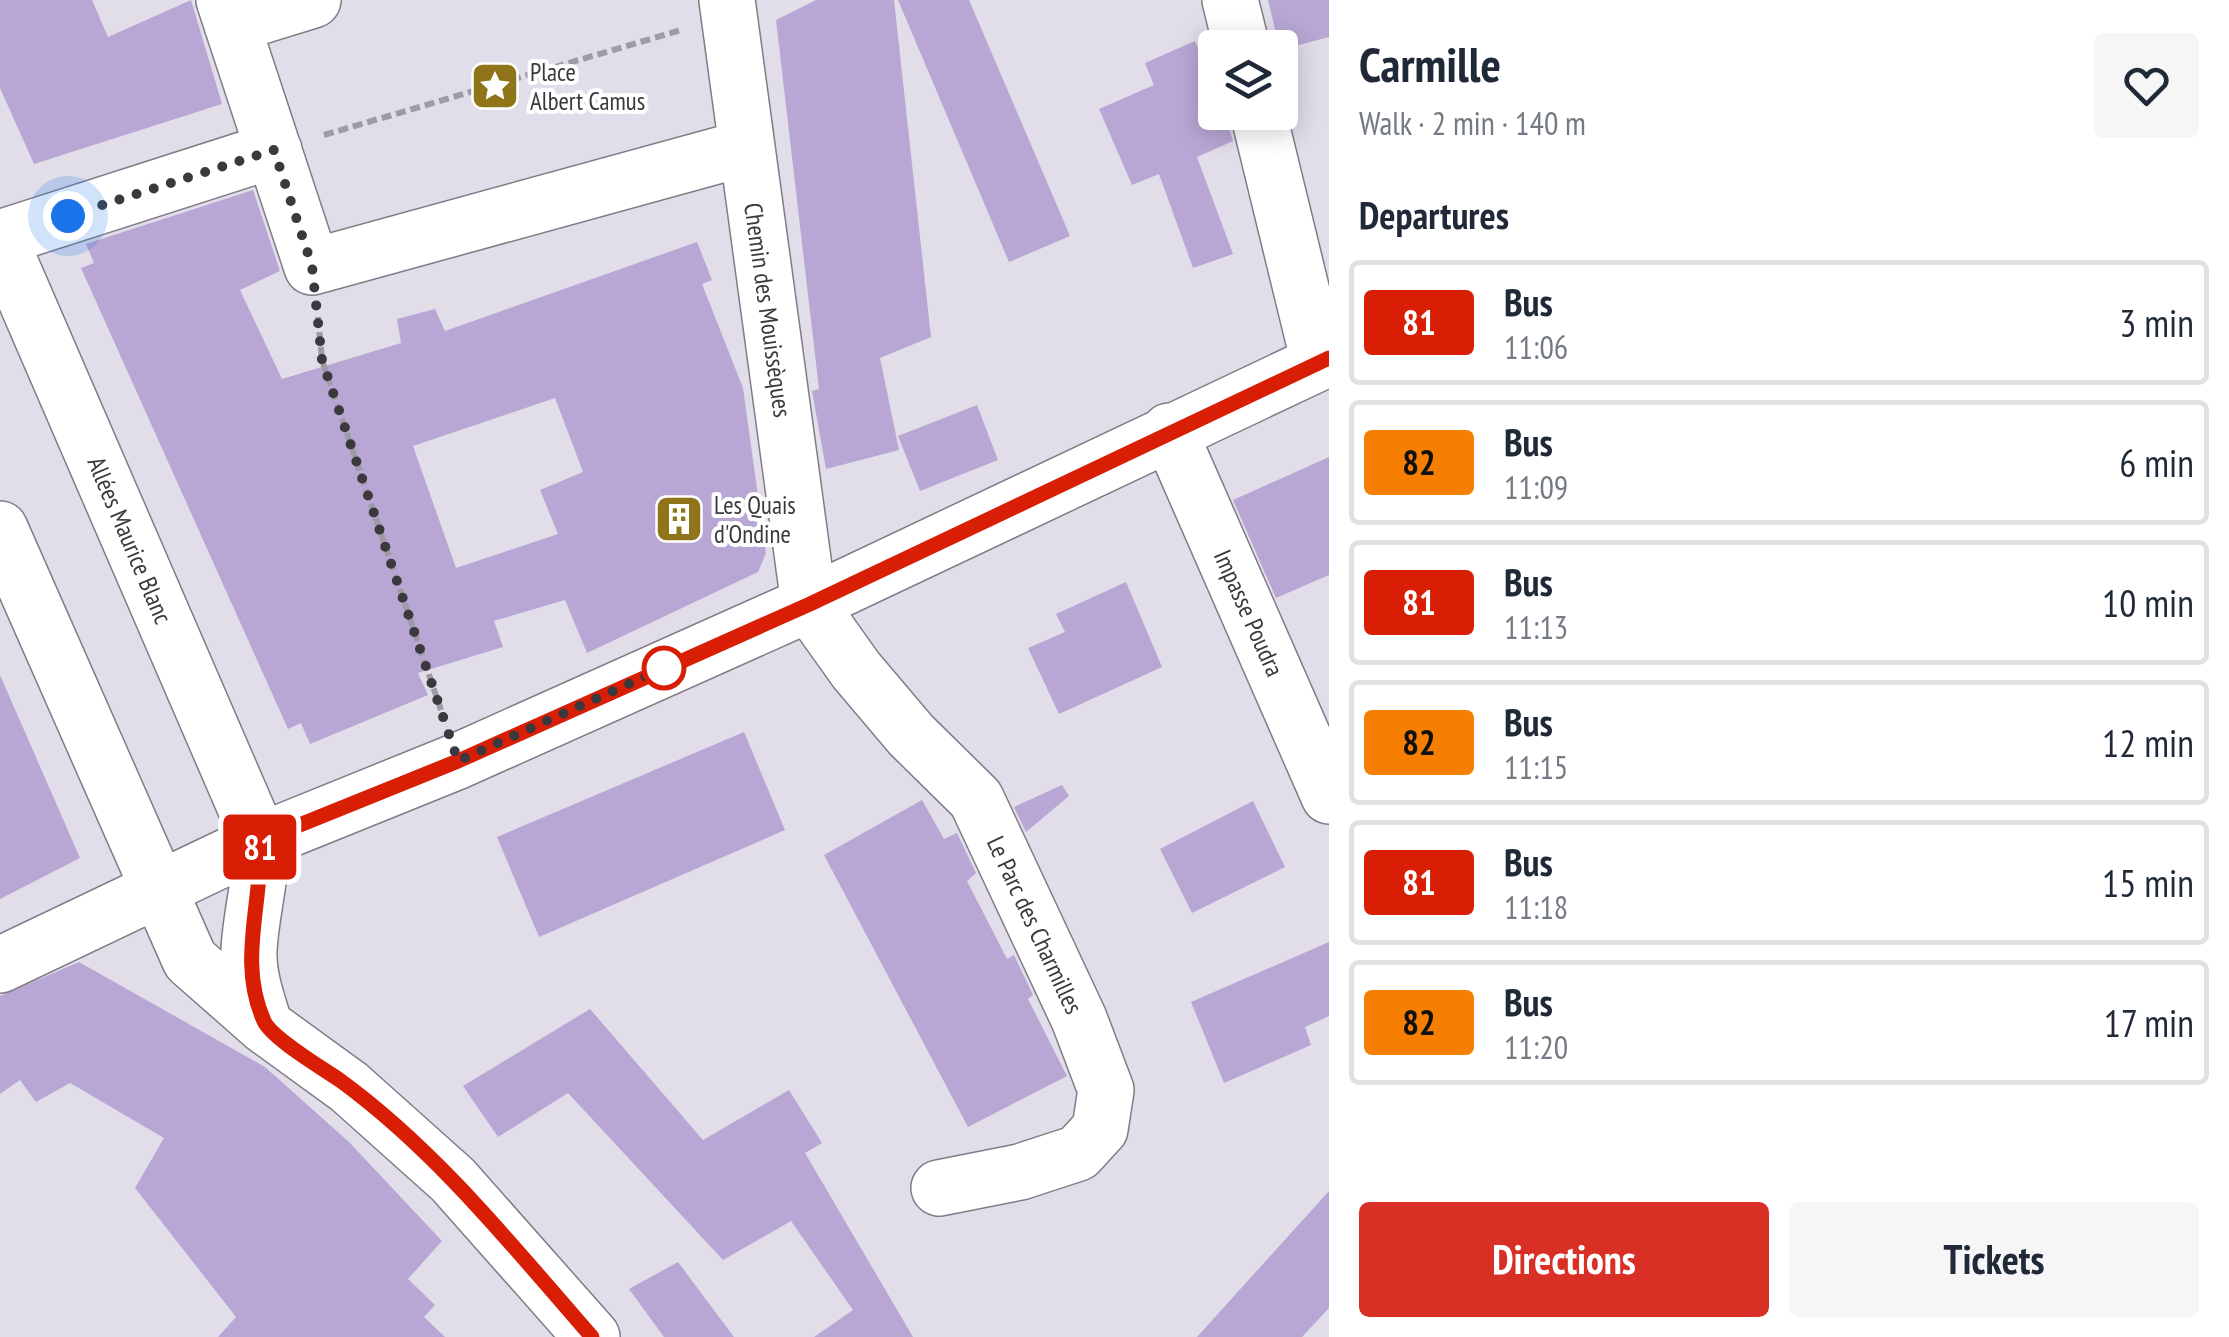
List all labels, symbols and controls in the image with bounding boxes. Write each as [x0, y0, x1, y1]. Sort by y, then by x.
map controls [1198, 30, 1298, 130]
button: layers [1198, 30, 1298, 130]
text: Carmille [1359, 33, 1501, 95]
button: heart [2094, 33, 2199, 138]
place label: Place Albert Camus [530, 56, 645, 117]
place icon: Place Albert Camus [469, 60, 521, 112]
text: Walk · 2 min · 140 m [1359, 102, 1586, 144]
text: Departures [1359, 190, 1509, 239]
your location [43, 191, 93, 241]
street label: Chemin des Mouissèques [737, 201, 799, 419]
text: Bus [1504, 277, 1553, 326]
text: 3 min [2119, 298, 2194, 347]
text: 81 [1402, 299, 1436, 345]
text: 11:06 [1504, 326, 1568, 368]
text: Bus [1504, 417, 1553, 466]
text: 6 min [2119, 438, 2194, 487]
text: 82 [1402, 439, 1436, 485]
street label: Allées Maurice Blanc [80, 452, 180, 628]
text: 11:09 [1504, 466, 1568, 508]
place label: Les Quais d'Ondine [714, 489, 796, 550]
building icon: Les Quais d'Ondine [653, 493, 705, 545]
street label: Impasse Poudra [1207, 545, 1291, 681]
text: Bus [1504, 557, 1553, 606]
text: 10 min [2102, 578, 2194, 627]
text: 81 [1402, 579, 1436, 625]
text: 11:13 [1504, 606, 1568, 648]
unlabelled marker [643, 647, 685, 689]
text: Bus [1504, 697, 1553, 746]
text: 12 min [2102, 718, 2194, 767]
text: 82 [1402, 719, 1436, 765]
text: 11:15 [1504, 746, 1568, 788]
line badge: 81 [215, 814, 305, 880]
text: 81 [243, 824, 277, 870]
street label: Le Parc des Charmilles [980, 831, 1090, 1019]
text: Bus [1504, 837, 1553, 886]
text: 15 min [2102, 858, 2194, 907]
text: 81 [1402, 859, 1436, 905]
text: 11:18 [1504, 886, 1568, 928]
text: Bus [1504, 977, 1553, 1026]
text: 17 min [2104, 998, 2194, 1047]
text: 82 [1402, 999, 1436, 1045]
text: 11:20 [1504, 1026, 1568, 1068]
button: Directions [1359, 1202, 1769, 1317]
button: Tickets [1789, 1202, 2199, 1317]

